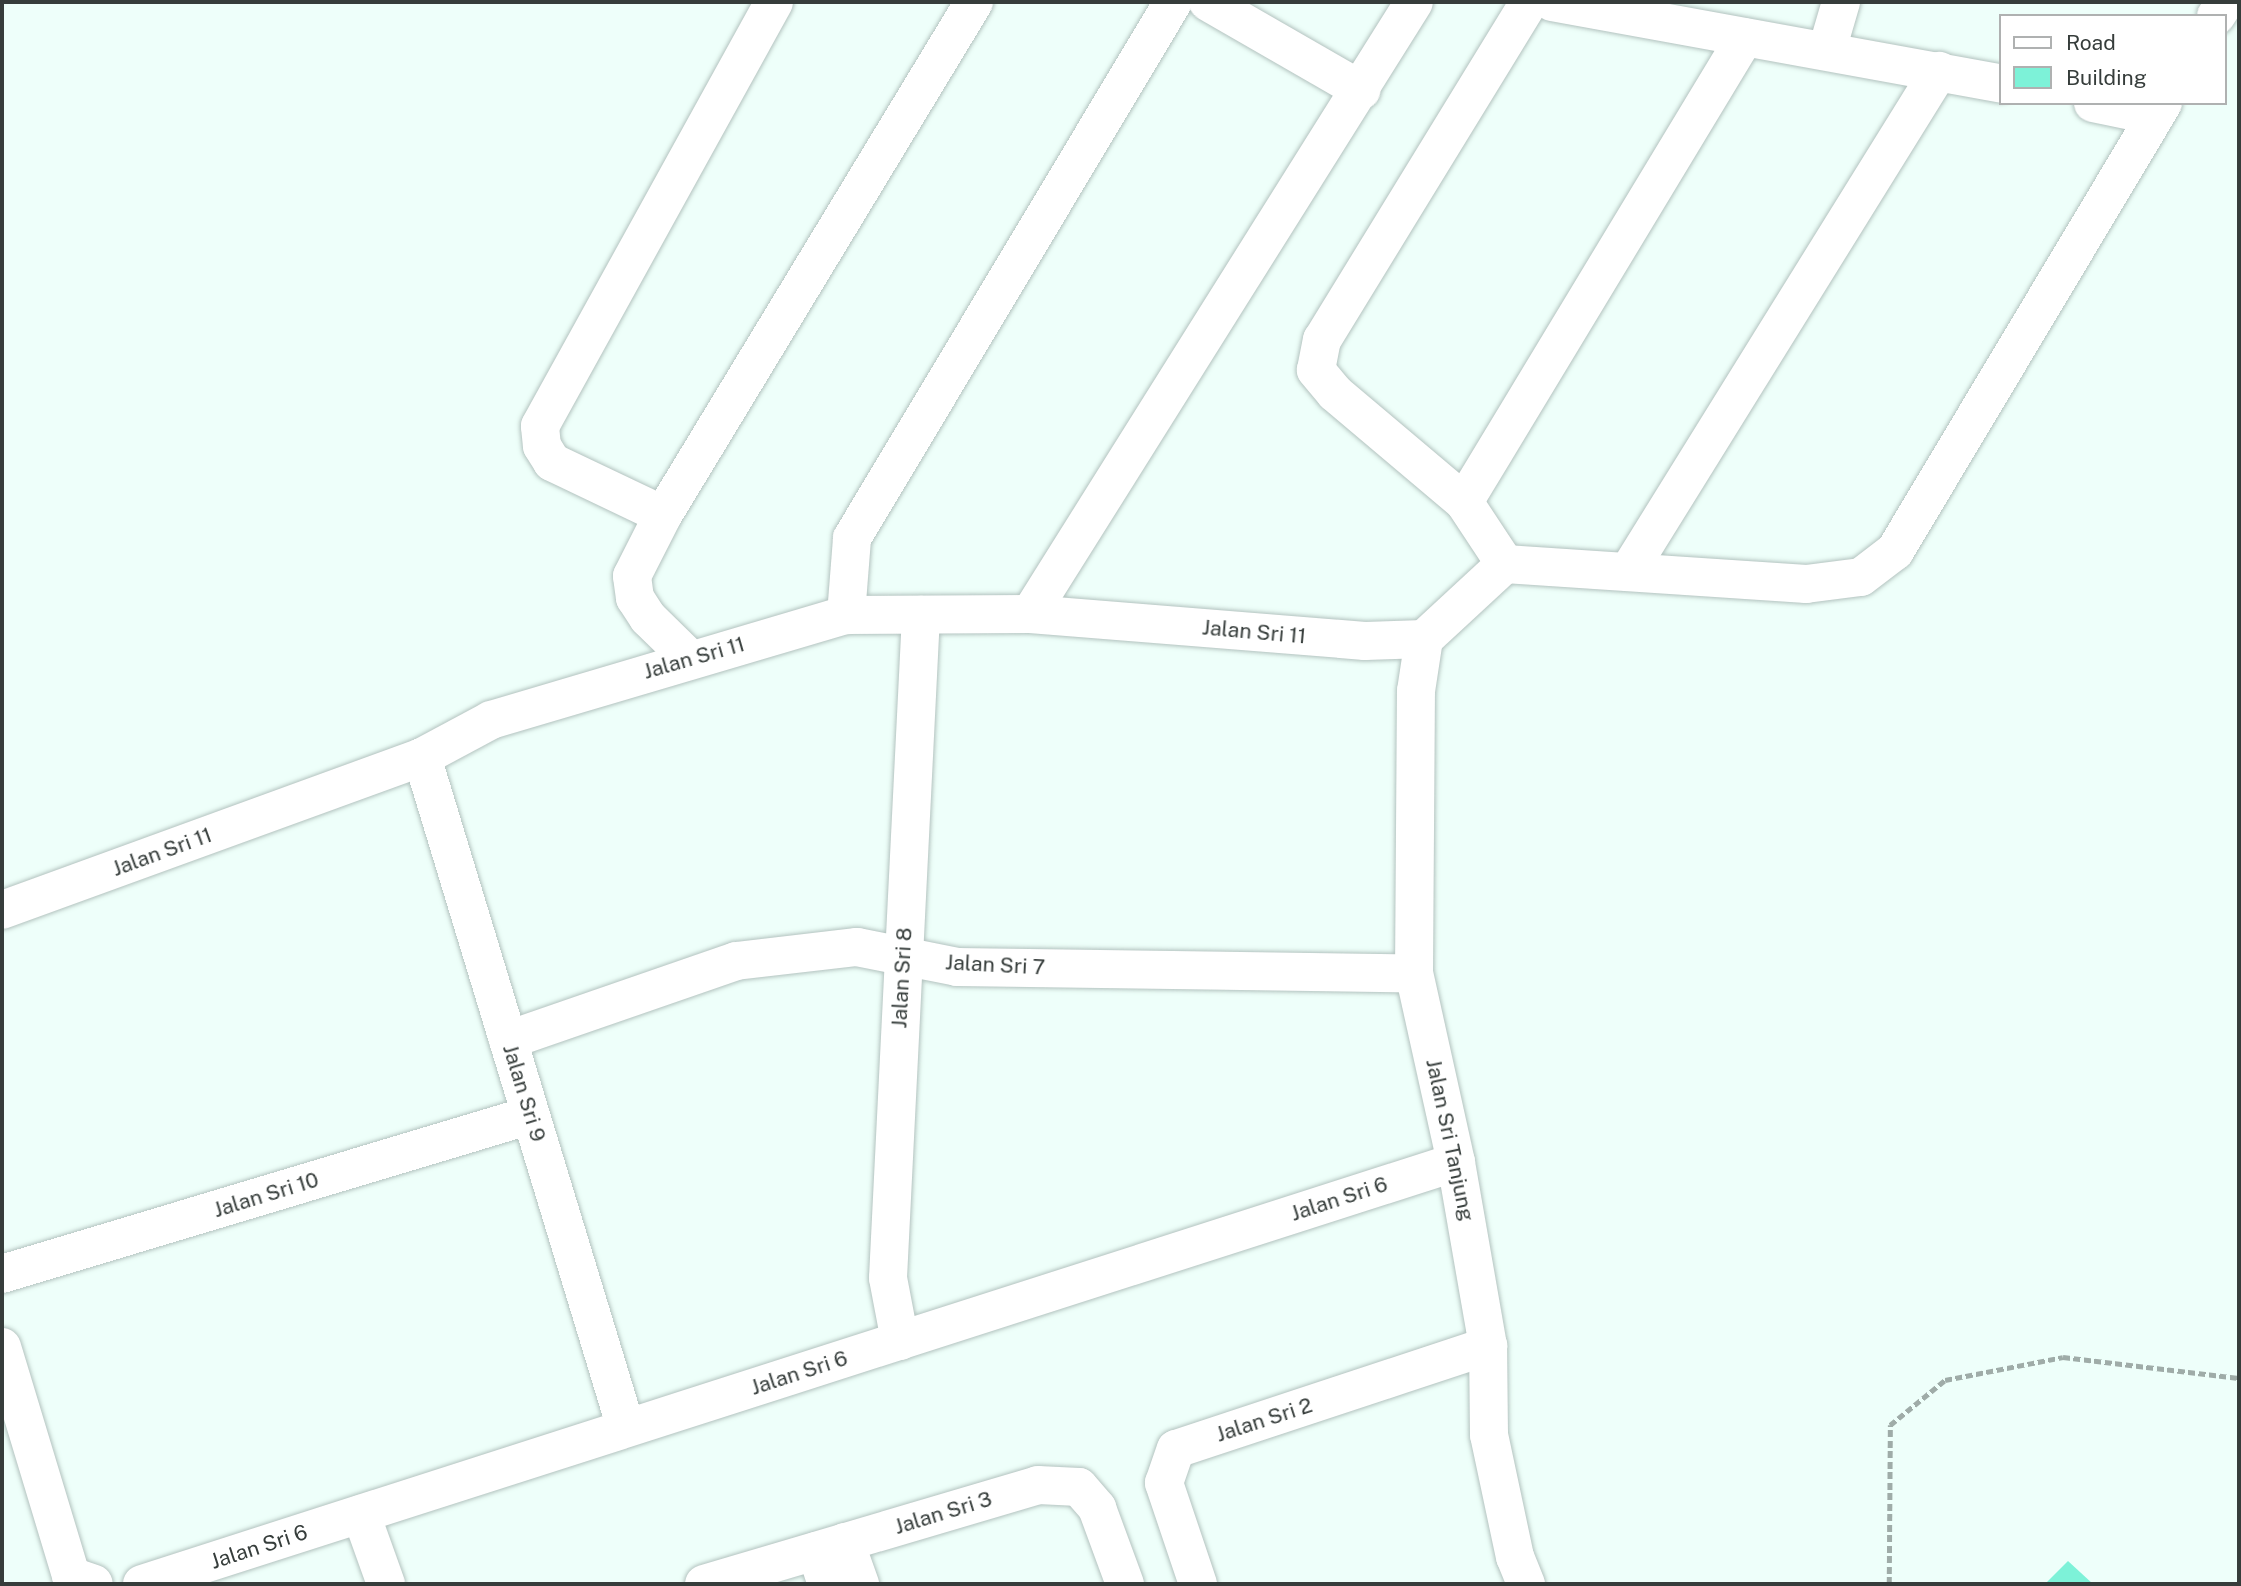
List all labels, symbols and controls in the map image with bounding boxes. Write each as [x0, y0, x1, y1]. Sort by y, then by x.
legend [2000, 14, 2227, 105]
text: Road [2066, 30, 2116, 55]
text: Building [2066, 65, 2147, 90]
street label: Jalan Sri 11 [1201, 615, 1307, 649]
street label: Jalan Sri 11 [640, 631, 748, 685]
street label: Jalan Sri 11 [109, 822, 215, 882]
street label: Jalan Sri 8 [887, 927, 917, 1029]
street label: Jalan Sri 7 [944, 950, 1046, 980]
street label: Jalan Sri 9 [497, 1041, 551, 1145]
street label: Jalan Sri Tanjung [1420, 1056, 1480, 1224]
street label: Jalan Sri 10 [210, 1167, 322, 1223]
street label: Jalan Sri 6 [1287, 1171, 1391, 1227]
street label: Jalan Sri 6 [747, 1345, 851, 1401]
street label: Jalan Sri 2 [1213, 1393, 1315, 1447]
street label: Jalan Sri 3 [891, 1486, 995, 1540]
street label: Jalan Sri 6 [207, 1519, 311, 1575]

